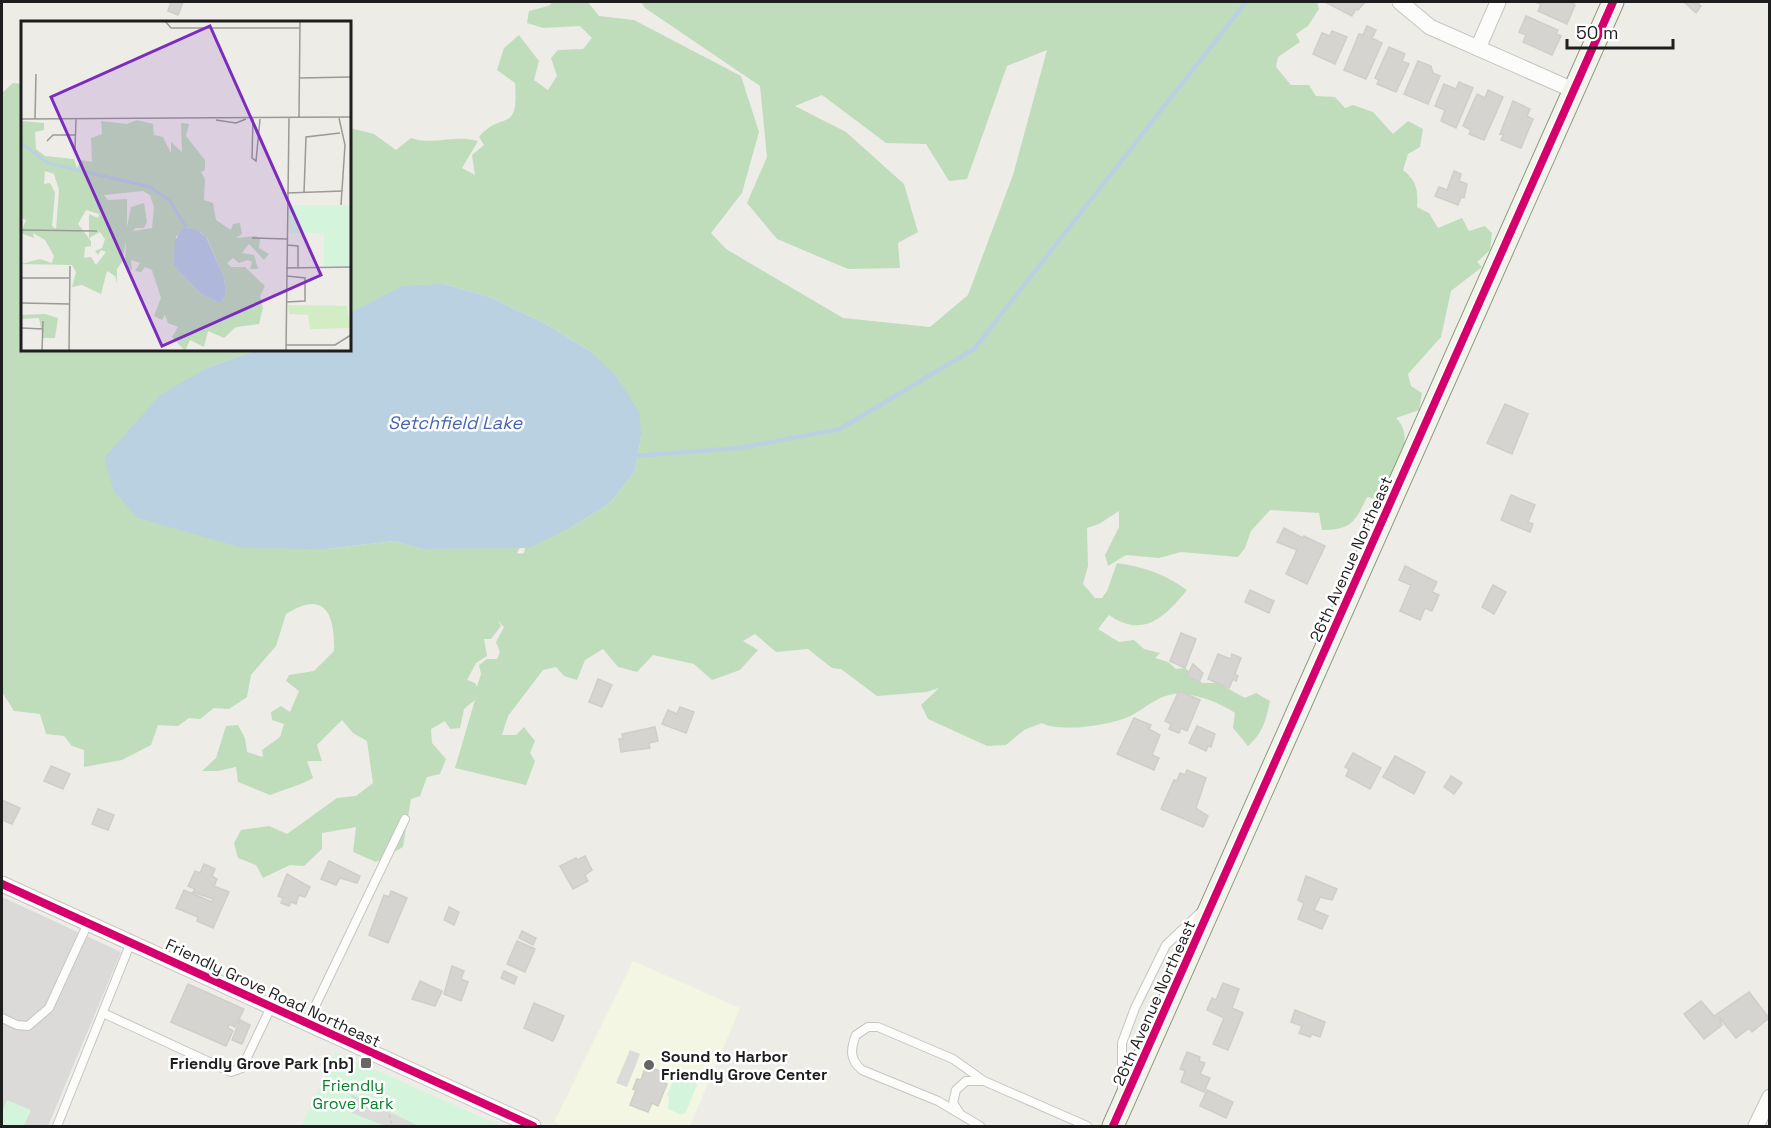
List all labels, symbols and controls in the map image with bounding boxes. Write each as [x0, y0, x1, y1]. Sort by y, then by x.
scale bar [1567, 12, 1674, 50]
inset map [21, 21, 351, 351]
text: 50 m [1576, 21, 1618, 44]
water label: Setchfield Lake [388, 411, 523, 434]
street label: 26th Avenue Northeast [1305, 473, 1397, 645]
street label: 26th Avenue Northeast [1108, 917, 1200, 1089]
street label: Friendly Grove Road Northeast [162, 934, 384, 1052]
place label: Sound to Harbor Friendly Grove Center [661, 1046, 827, 1085]
place label: Friendly Grove Park [nb] [170, 1053, 354, 1074]
marker: Friendly Grove Park [nb] [359, 1056, 373, 1070]
marker: Sound to Harbor Friendly Grove Center [642, 1058, 656, 1072]
park label: Friendly Grove Park [312, 1075, 394, 1114]

